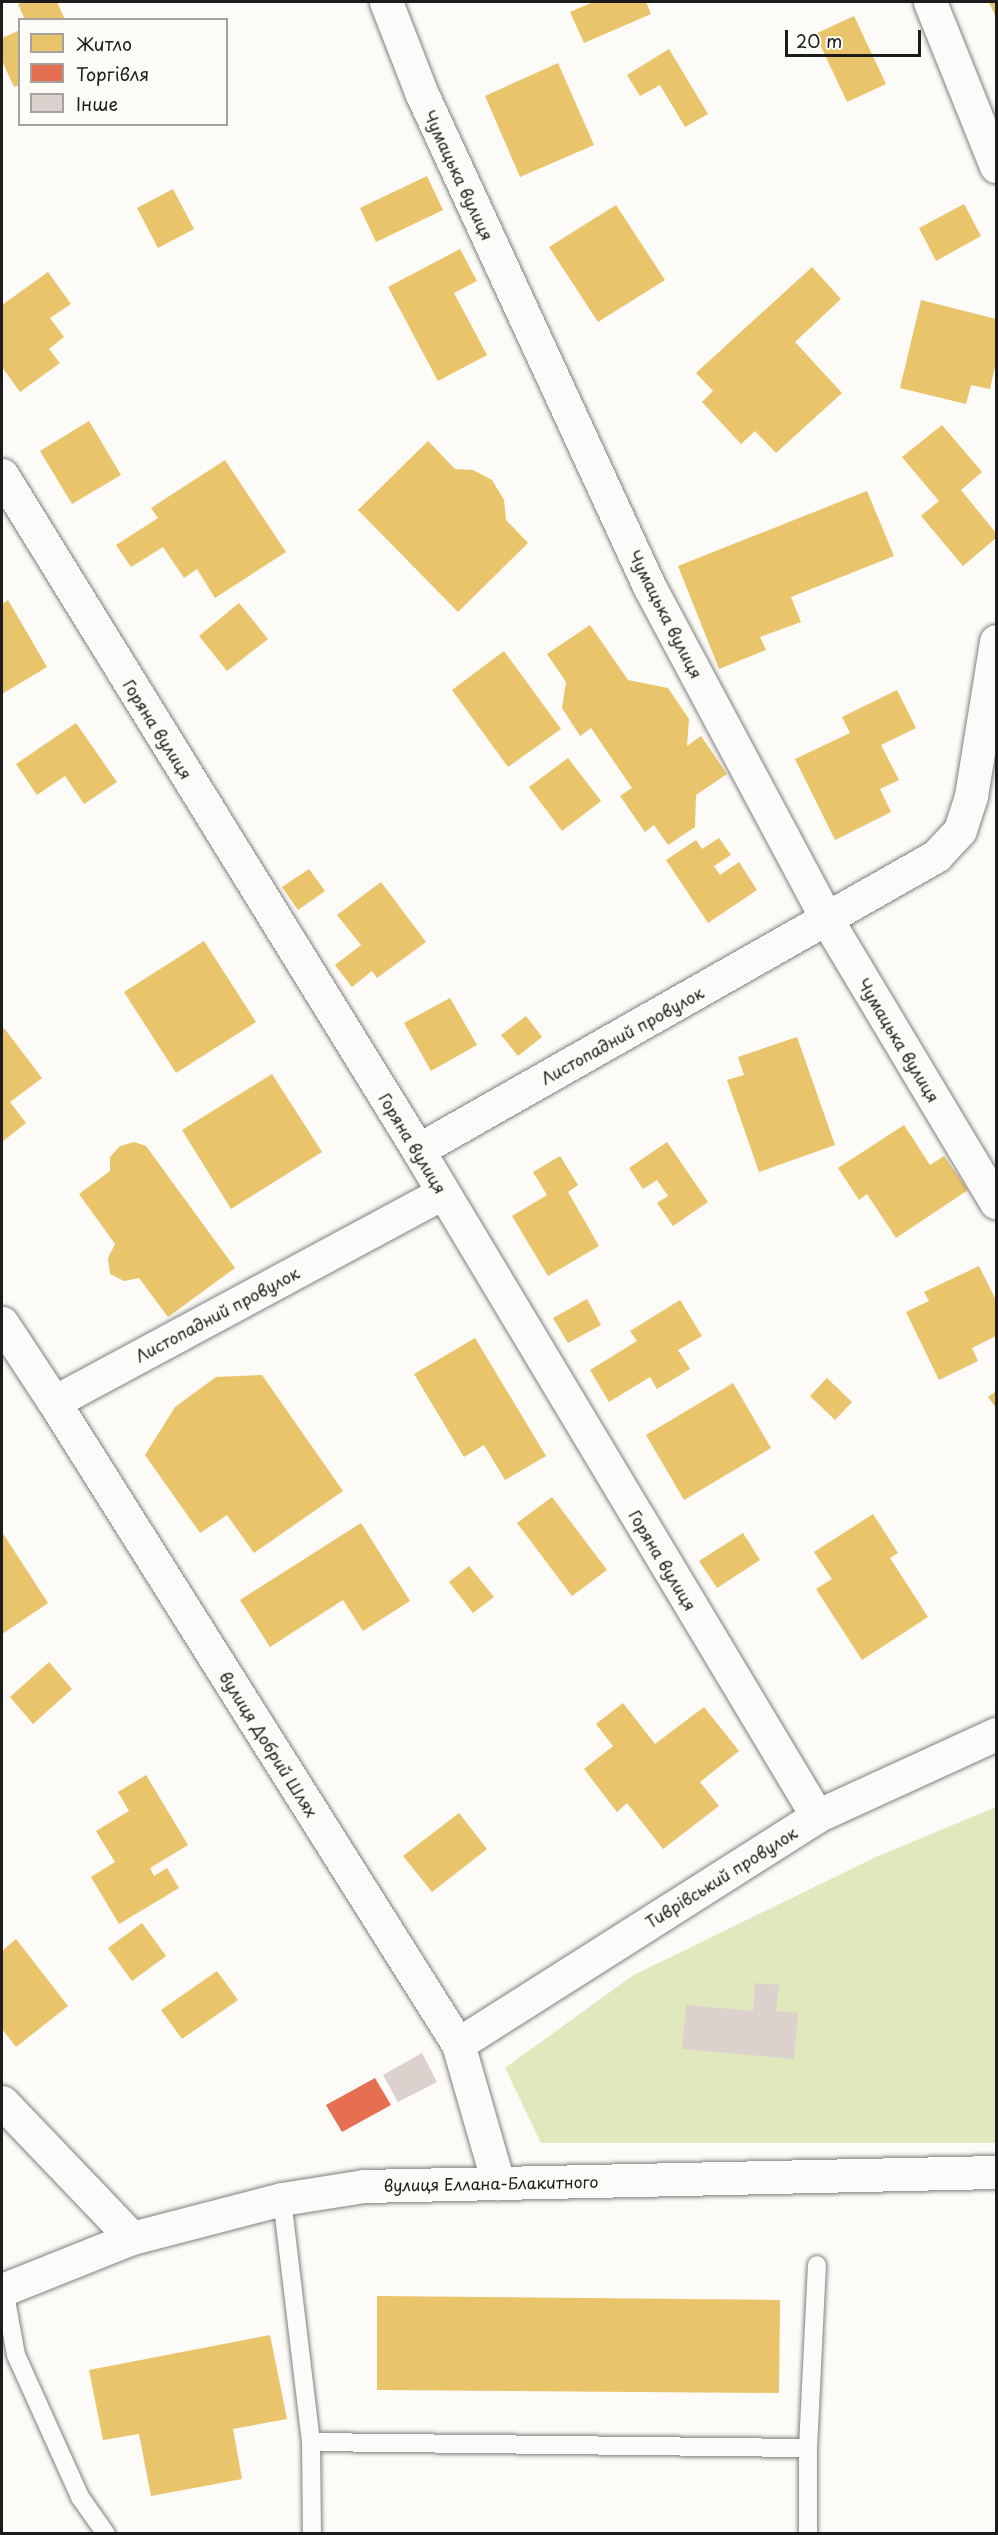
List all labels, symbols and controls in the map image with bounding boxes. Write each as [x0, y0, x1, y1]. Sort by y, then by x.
legend [18, 18, 228, 126]
scale bar [788, 18, 924, 56]
text: 20 m [796, 27, 842, 54]
text: Житло [76, 30, 132, 57]
text: Торгівля [76, 60, 149, 87]
text: Інше [76, 90, 118, 117]
street label: Чумацька вулиця [420, 107, 498, 243]
street label: Чумацька вулиця [625, 546, 707, 682]
street label: Горяна вулиця [120, 675, 196, 783]
street label: Чумацька вулиця [854, 974, 944, 1106]
street label: Листопадний провулок [537, 982, 707, 1088]
street label: Горяна вулиця [375, 1089, 451, 1197]
street label: Листопадний провулок [132, 1263, 302, 1365]
street label: Горяна вулиця [625, 1506, 701, 1614]
street label: вулиця Добрий Шлях [216, 1668, 322, 1820]
street label: Тиврівський провулок [642, 1822, 800, 1932]
street label: вулиця Еллана-Блакитного [383, 2172, 599, 2194]

